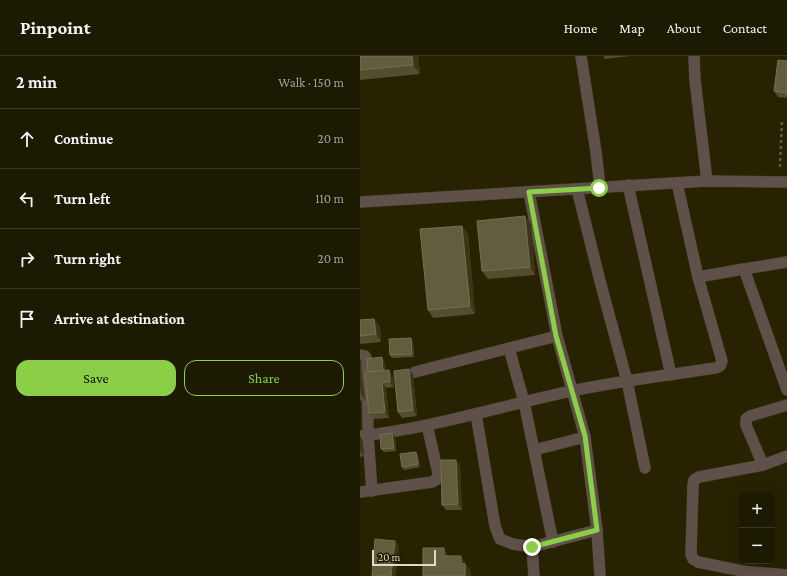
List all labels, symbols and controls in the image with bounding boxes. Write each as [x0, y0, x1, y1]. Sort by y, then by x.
text: Pinpoint [20, 17, 91, 38]
text: Home [564, 20, 597, 36]
text: Map [619, 20, 645, 36]
text: About [667, 20, 701, 36]
text: Contact [723, 20, 767, 36]
text: 2 min [16, 73, 57, 92]
text: Walk · 150 m [278, 75, 344, 90]
icon: ahead [16, 128, 38, 150]
text: Continue [54, 131, 113, 147]
text: 20 m [318, 131, 344, 146]
route start [590, 179, 608, 197]
icon: left [16, 188, 38, 210]
text: Turn left [54, 191, 110, 207]
text: 110 m [315, 191, 344, 206]
icon: right [16, 248, 38, 270]
text: Turn right [54, 251, 121, 267]
text: 20 m [318, 251, 344, 266]
icon: arrive [16, 308, 38, 330]
text: Arrive at destination [54, 311, 185, 327]
button: Save [16, 360, 176, 396]
button: Share [184, 360, 344, 396]
map controls [739, 492, 775, 564]
button: + [739, 492, 775, 528]
button: − [739, 528, 775, 564]
route end [523, 538, 541, 556]
scale bar [372, 548, 436, 567]
text: 20 m [378, 551, 400, 563]

